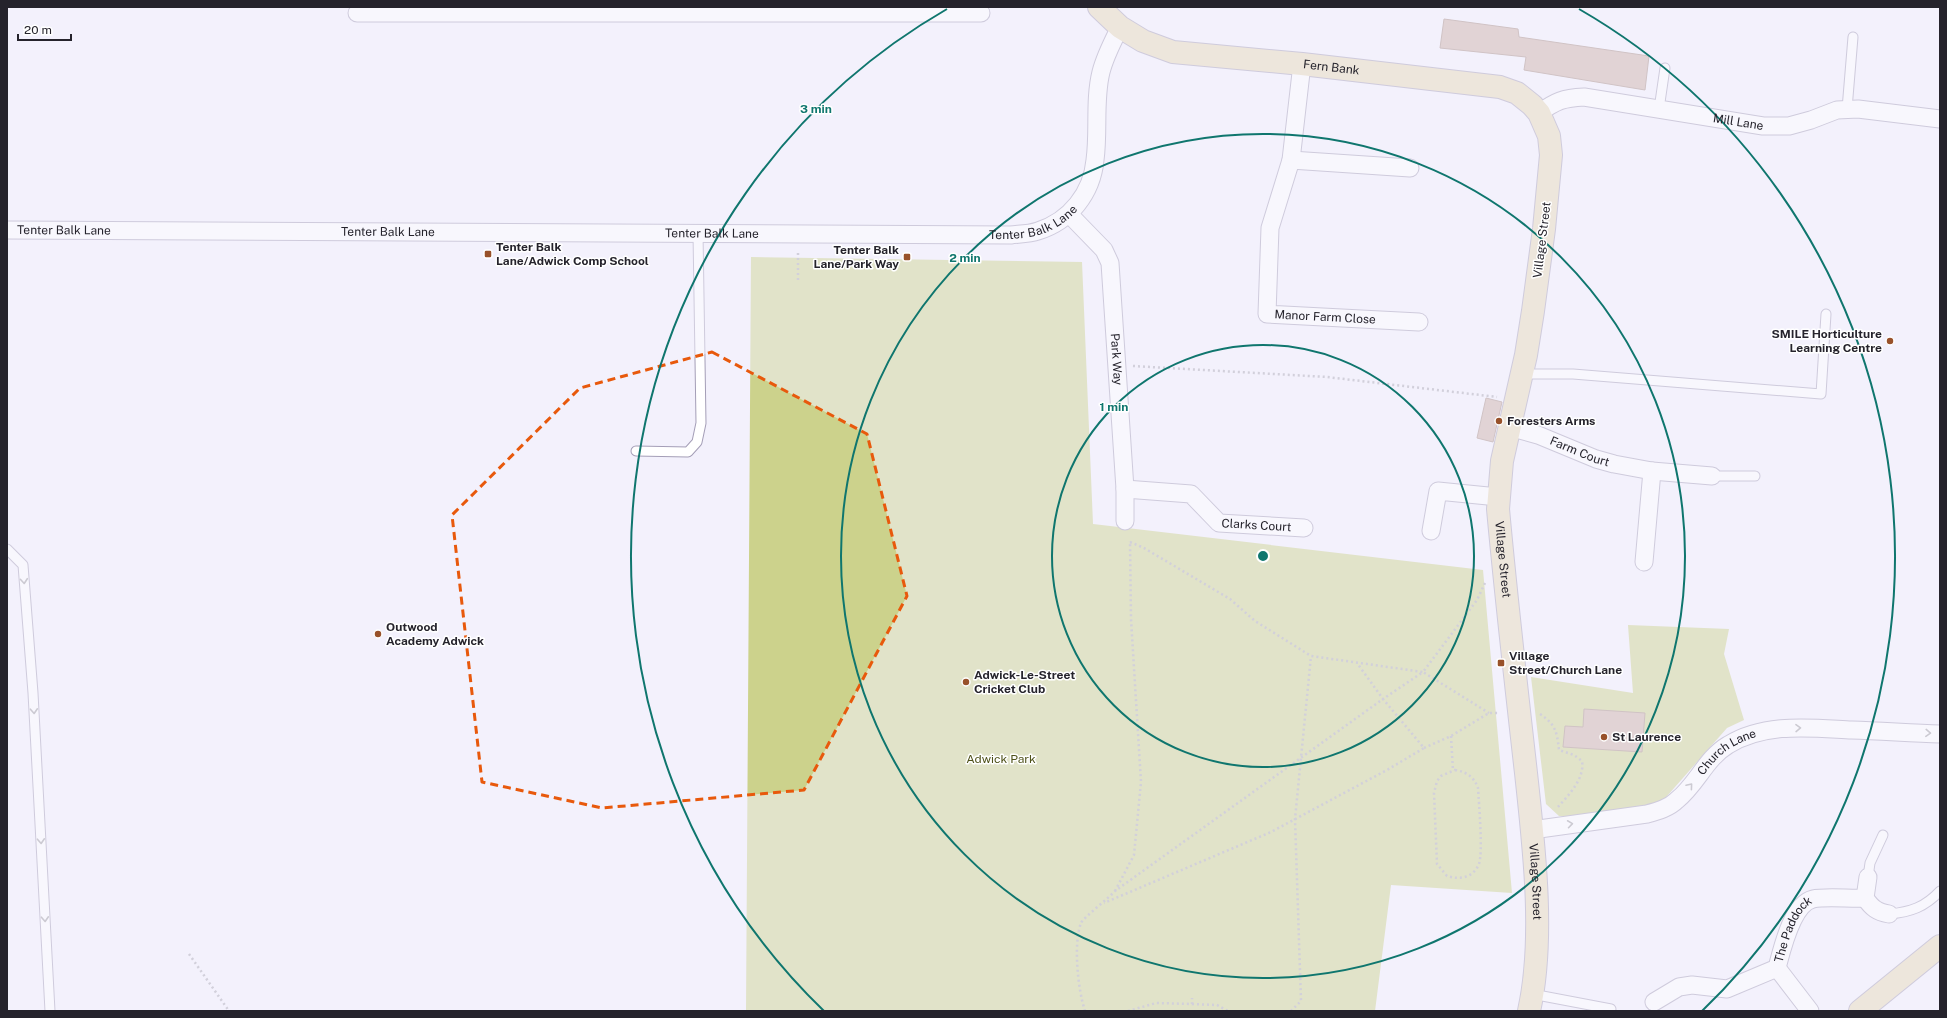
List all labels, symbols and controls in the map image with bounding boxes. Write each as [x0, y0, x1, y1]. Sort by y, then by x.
scale bar [18, 16, 71, 42]
text: 20 m [24, 23, 52, 37]
street label: Fern Bank [1302, 57, 1361, 78]
text: 3 min [800, 102, 832, 116]
street label: Mill Lane [1712, 111, 1765, 133]
street label: Village Street [1530, 201, 1554, 279]
street label: Tenter Balk Lane [989, 202, 1080, 242]
street label: Tenter Balk Lane [17, 223, 111, 238]
street label: Tenter Balk Lane [341, 225, 435, 239]
street label: Tenter Balk Lane [665, 226, 759, 241]
place label: Tenter Balk Lane/Adwick Comp School [496, 240, 649, 268]
place label: Tenter Balk Lane/Park Way [814, 243, 899, 271]
marker: Tenter Balk Lane/Adwick Comp School [483, 249, 493, 259]
text: 2 min [949, 251, 981, 265]
marker: Tenter Balk Lane/Park Way [902, 252, 912, 262]
street label: Manor Farm Close [1274, 307, 1376, 327]
place label: SMILE Horticulture Learning Centre [1772, 327, 1882, 355]
street label: Park Way [1108, 333, 1125, 386]
marker: SMILE Horticulture Learning Centre [1885, 336, 1895, 346]
text: 1 min [1100, 400, 1128, 414]
place label: Foresters Arms [1507, 414, 1595, 428]
marker: Foresters Arms [1494, 416, 1504, 426]
street label: Farm Court [1548, 434, 1611, 469]
street label: Clarks Court [1221, 516, 1292, 534]
street label: Village Street [1492, 521, 1514, 599]
centre of rings [1256, 549, 1270, 563]
one-way arrow [20, 578, 29, 584]
place label: Outwood Academy Adwick [386, 620, 484, 648]
marker: Outwood Academy Adwick [373, 629, 383, 639]
place label: Village Street/Church Lane [1509, 649, 1622, 677]
marker: Village Street/Church Lane [1496, 658, 1506, 668]
place label: Adwick-Le-Street Cricket Club [974, 668, 1075, 696]
marker: Adwick-Le-Street Cricket Club [961, 677, 971, 687]
one-way arrow [30, 708, 39, 714]
one-way arrow [1795, 723, 1801, 732]
street label: Church Lane [1695, 726, 1758, 778]
one-way arrow [1925, 729, 1931, 738]
place label: St Laurence [1612, 730, 1681, 744]
marker: St Laurence [1599, 732, 1609, 742]
park label: Adwick Park [966, 752, 1036, 766]
one-way arrow [1686, 784, 1693, 791]
one-way arrow [1567, 820, 1573, 829]
one-way arrow [36, 838, 45, 844]
street label: Village Street [1526, 843, 1544, 921]
street label: The Paddock [1772, 893, 1814, 964]
one-way arrow [40, 916, 49, 922]

